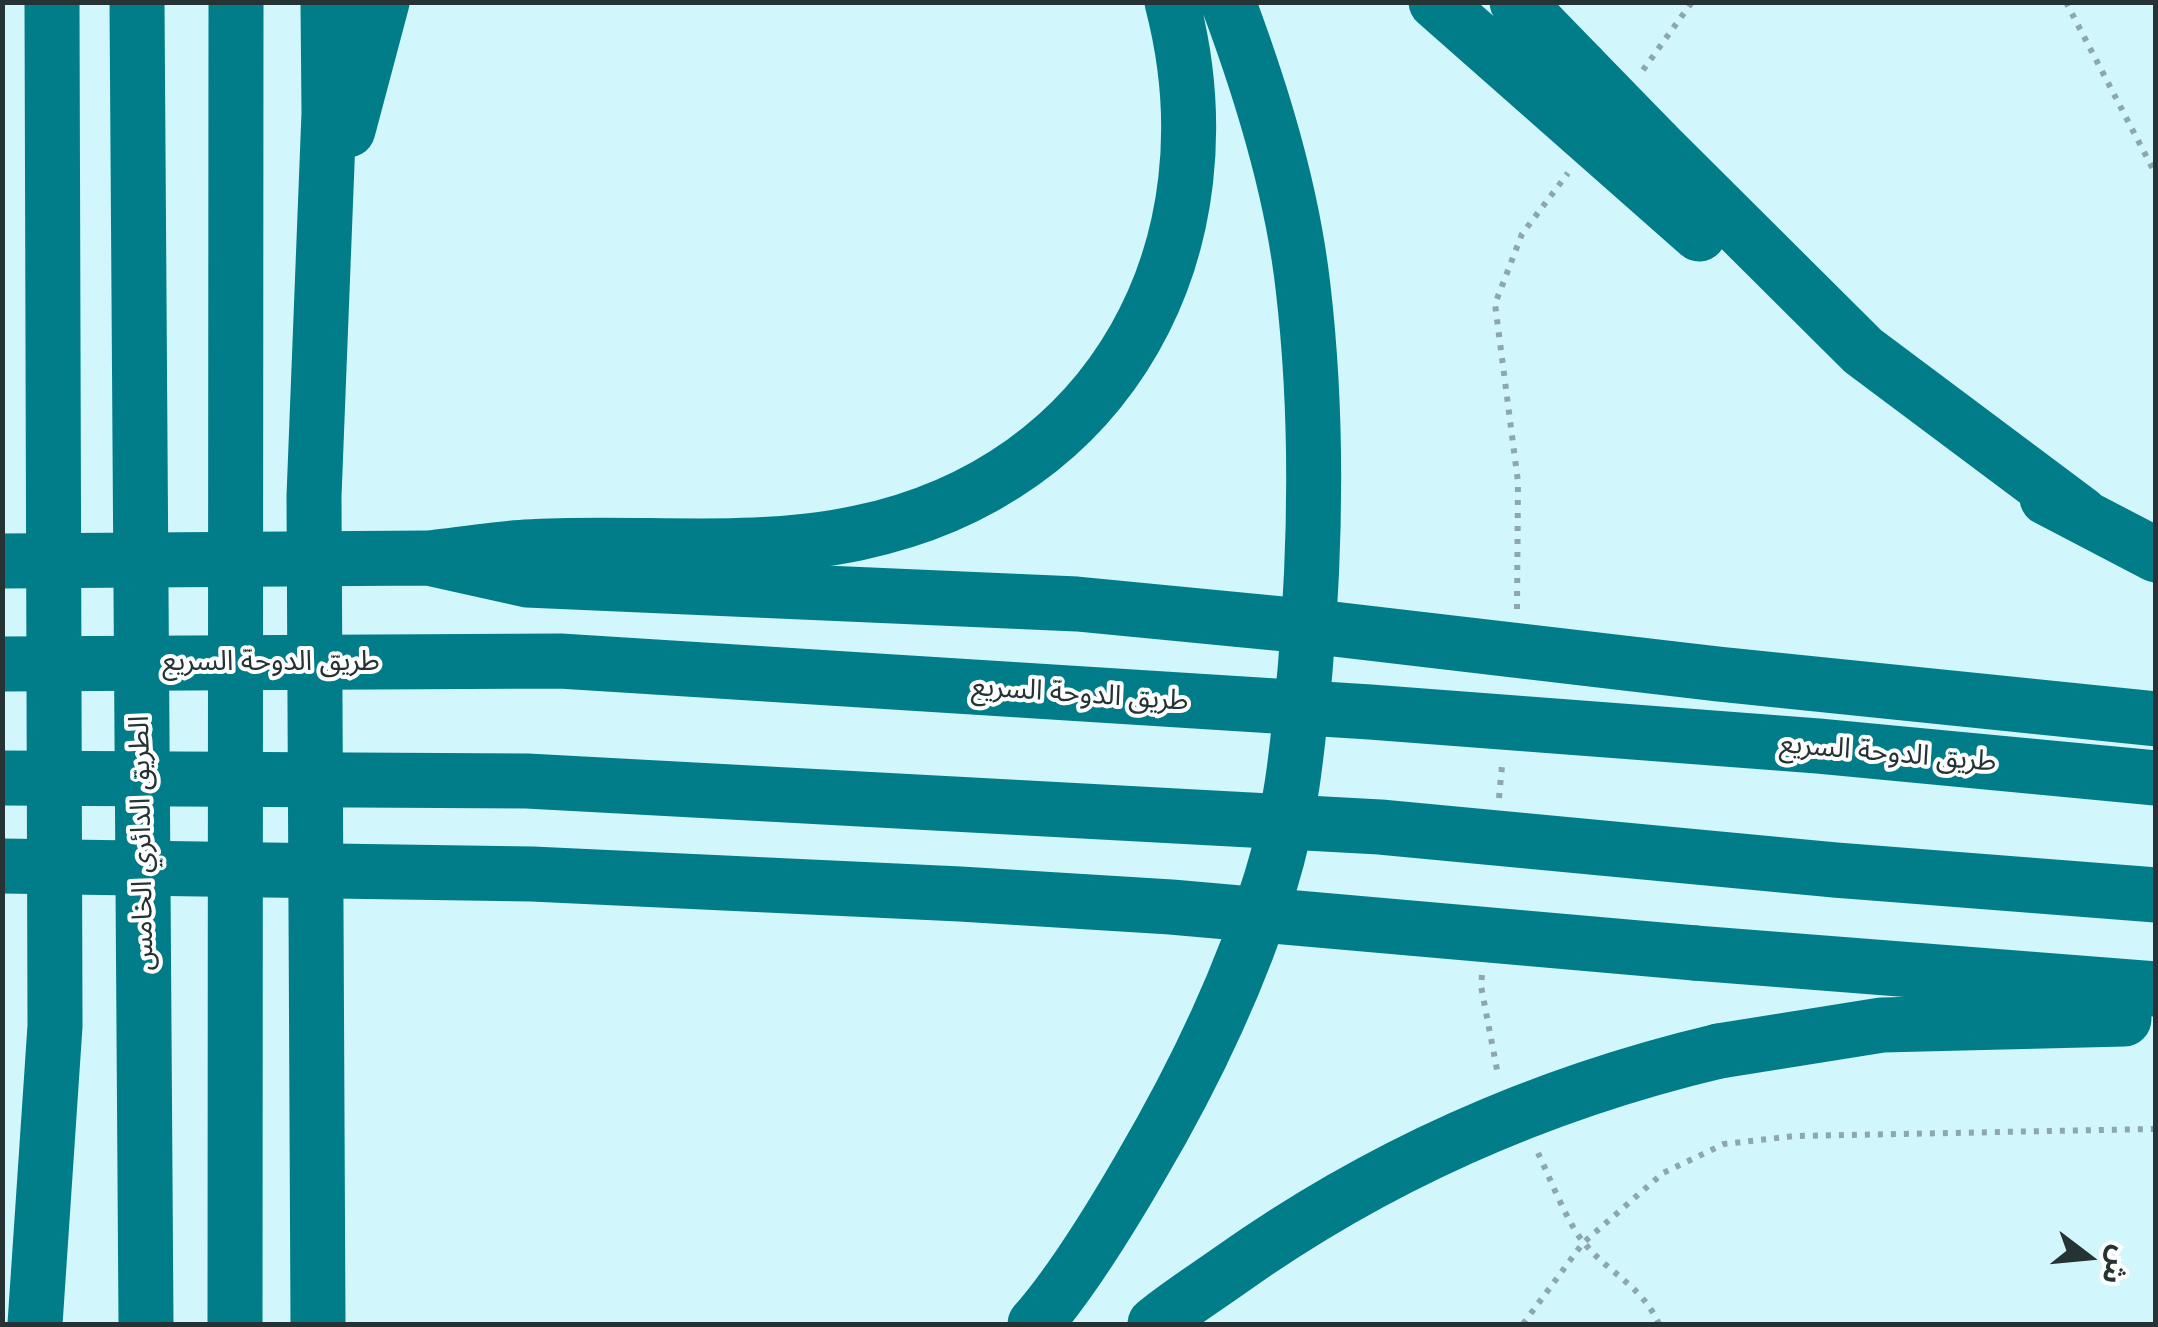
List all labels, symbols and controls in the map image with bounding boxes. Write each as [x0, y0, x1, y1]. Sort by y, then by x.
street label: طريق الدوحة السريع [162, 645, 380, 679]
street label: طريق الدوحة السريع [970, 670, 1190, 718]
street label: الطريق الدائري الخامس [123, 715, 161, 971]
street label: طريق الدوحة السريع [1778, 727, 1998, 779]
north arrow [2038, 1207, 2138, 1307]
text: ش [2095, 1242, 2138, 1288]

